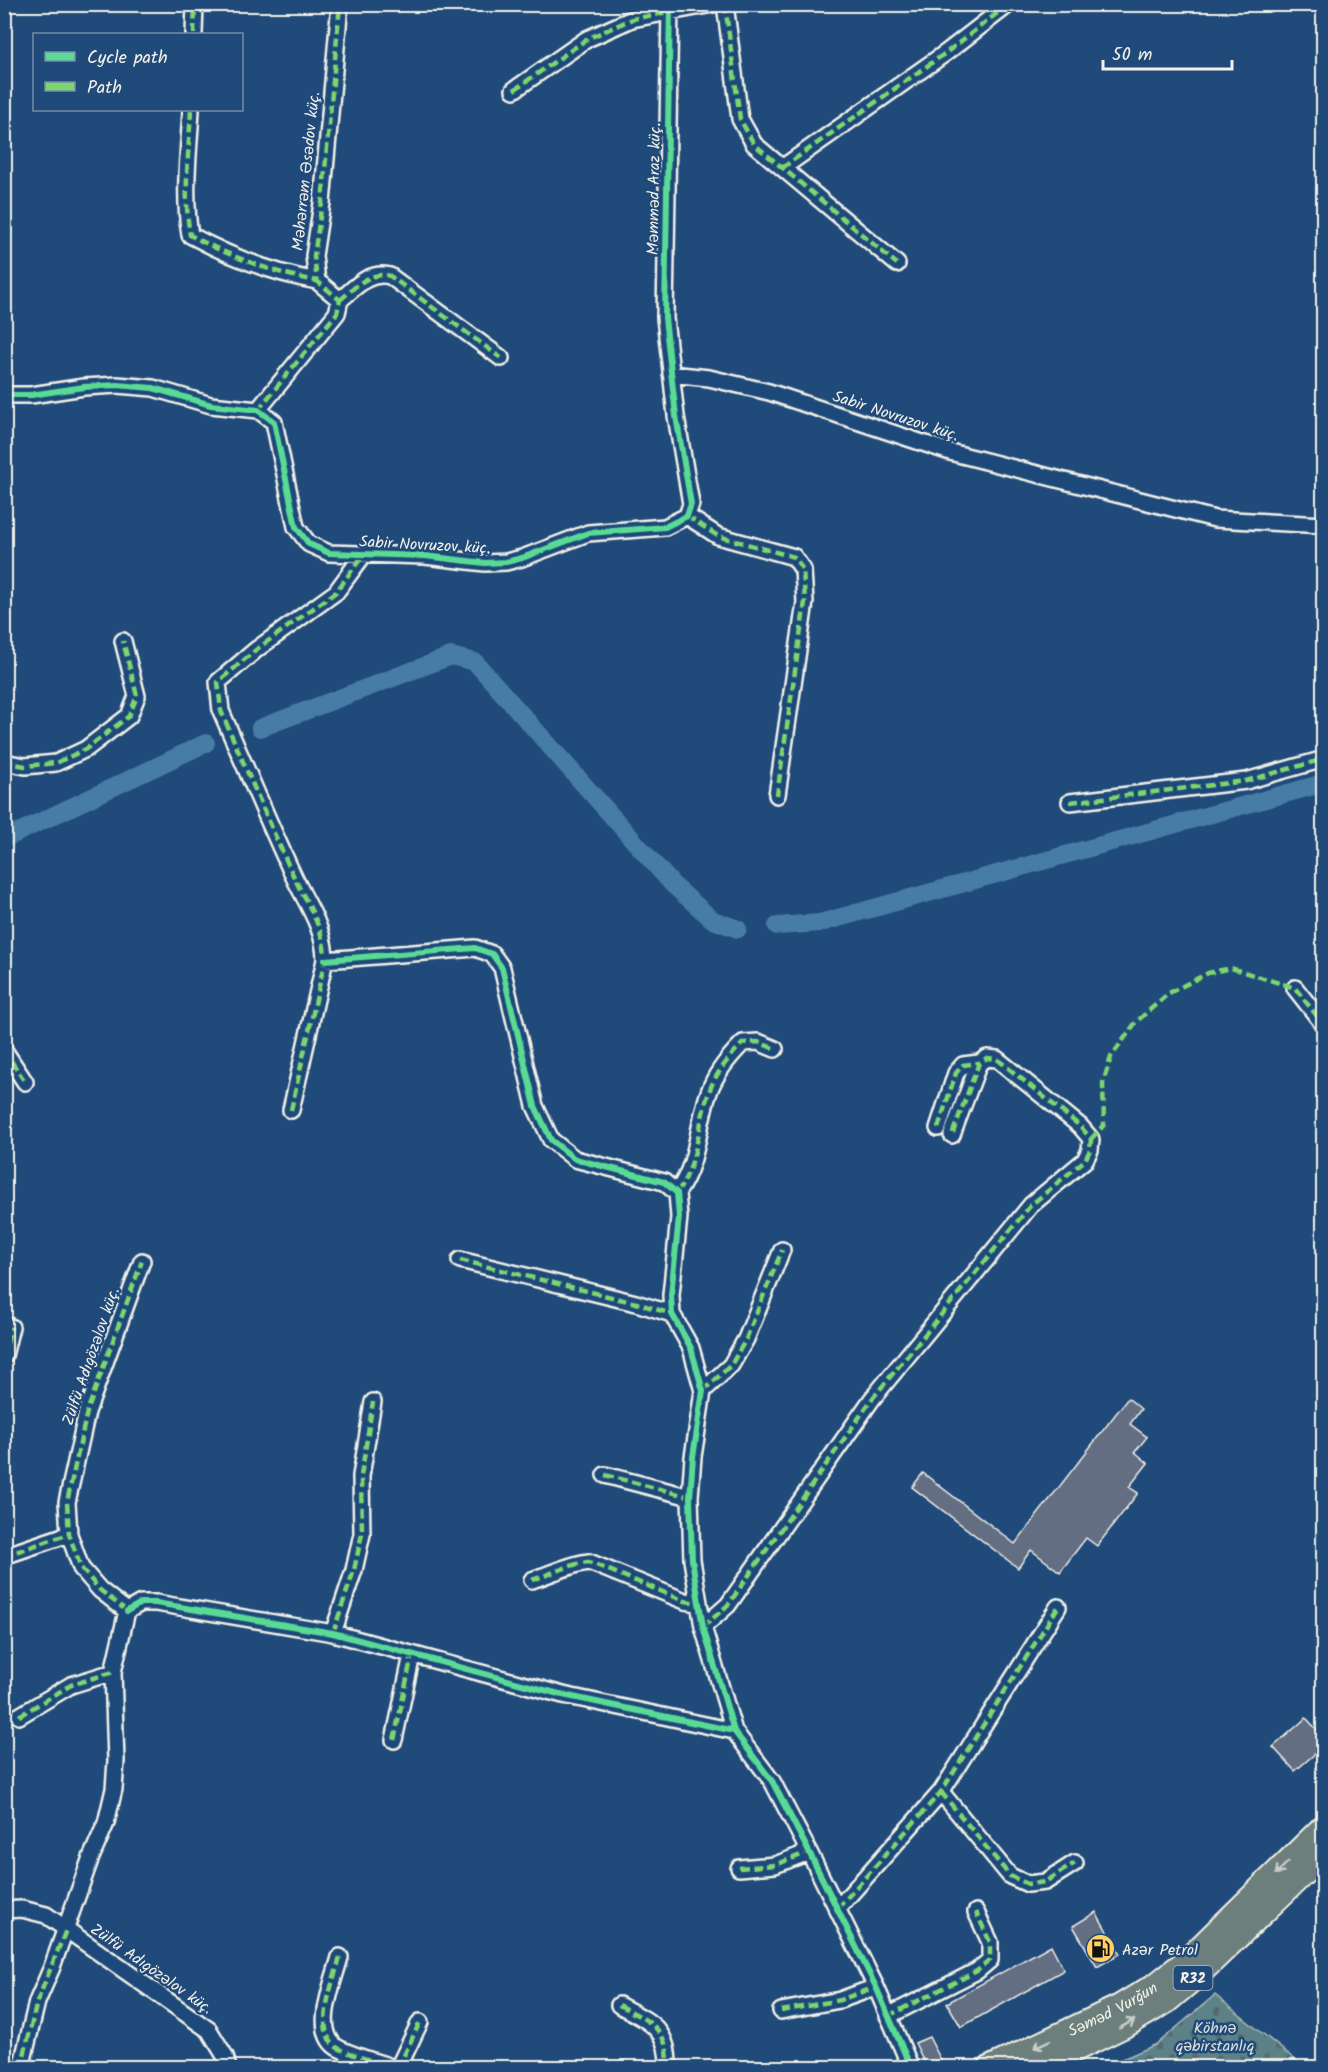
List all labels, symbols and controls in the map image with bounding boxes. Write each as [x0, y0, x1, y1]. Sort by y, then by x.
legend [33, 33, 243, 111]
scale bar [1103, 33, 1232, 71]
text: 50 m [1112, 41, 1152, 70]
text: Cycle path [87, 44, 168, 73]
text: Path [87, 74, 122, 103]
street label: Məhərrəm Əsədov küç. [286, 90, 327, 252]
street label: Məmməd Araz küç. [641, 123, 668, 255]
street label: Sabir Novruzov küç. [829, 384, 962, 449]
street label: Sabir Novruzov küç. [359, 530, 491, 561]
street label: Zülfü Adıgözəlov küç. [56, 1284, 127, 1429]
one-way arrow [1274, 1861, 1289, 1875]
street label: Zülfü Adıgözəlov küç. [85, 1917, 218, 2021]
fuel station icon: Azər Petrol [1085, 1933, 1117, 1965]
place label: Azər Petrol [1122, 1938, 1198, 1963]
road number: R32 [1174, 1966, 1212, 1990]
street label: Səməd Vurğun [1064, 1976, 1163, 2044]
park label: Köhnə qəbirstanlıq [1176, 2016, 1254, 2059]
one-way arrow [1118, 2018, 1135, 2030]
one-way arrow [1034, 2038, 1052, 2050]

